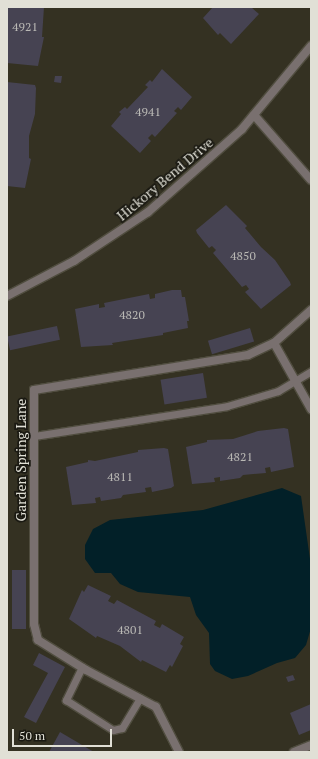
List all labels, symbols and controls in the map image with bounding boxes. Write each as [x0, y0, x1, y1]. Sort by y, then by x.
house number: 4921 [12, 20, 38, 34]
house number: 4941 [135, 105, 161, 119]
street label: Hickory Bend Drive [114, 134, 216, 224]
house number: 4850 [230, 249, 256, 263]
house number: 4820 [119, 308, 145, 322]
street label: Garden Spring Lane [13, 399, 29, 521]
house number: 4821 [227, 450, 253, 464]
house number: 4811 [107, 470, 133, 484]
house number: 4801 [117, 623, 143, 637]
scale bar [14, 721, 114, 747]
text: 50 m [19, 728, 45, 743]

